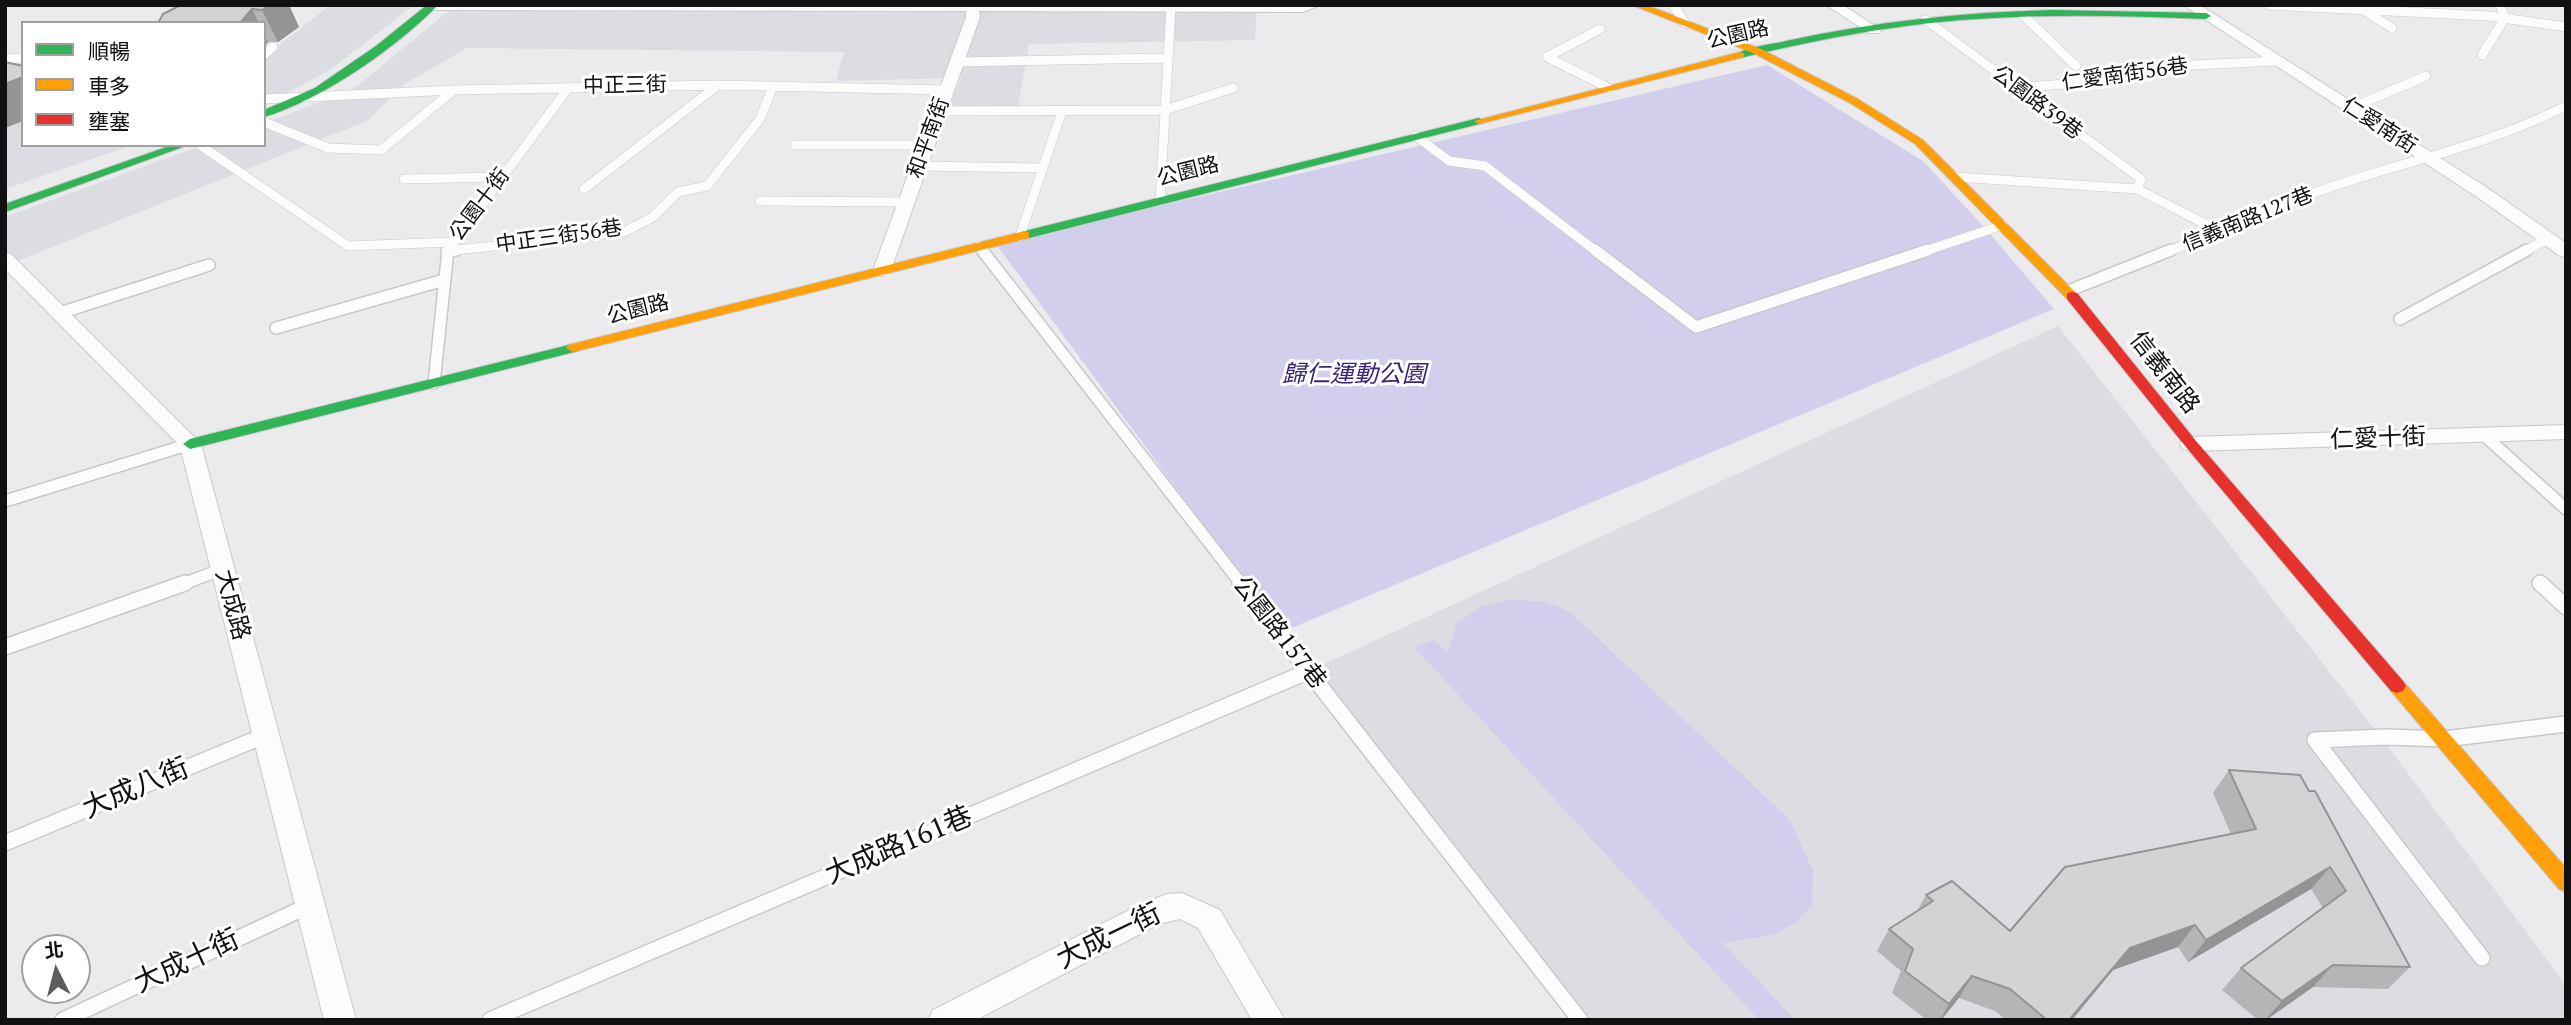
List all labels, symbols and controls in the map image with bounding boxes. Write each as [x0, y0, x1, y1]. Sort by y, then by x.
street label: 公園路 [1704, 16, 1772, 54]
legend [21, 21, 266, 147]
text: 順暢 [88, 37, 130, 65]
street label: 仁愛南街56巷 [2060, 54, 2190, 96]
street label: 公園路39巷 [1987, 61, 2087, 145]
text: 車多 [88, 72, 130, 100]
street label: 中正三街 [583, 73, 667, 99]
street label: 仁愛南街 [2337, 93, 2421, 159]
street label: 和平南街 [903, 94, 955, 182]
text: 壅塞 [88, 107, 130, 135]
street label: 公園路 [1154, 152, 1222, 192]
street label: 公園十街 [445, 164, 515, 246]
street label: 信義南路127巷 [2179, 182, 2317, 258]
street label: 中正三街56巷 [494, 216, 624, 258]
street label: 公園路 [604, 290, 672, 330]
street label: 信義南路 [2123, 326, 2205, 420]
park label: 歸仁運動公園 [1282, 361, 1426, 389]
street label: 仁愛十街 [2330, 423, 2426, 455]
street label: 大成路 [209, 566, 255, 644]
street label: 公園路157巷 [1226, 571, 1332, 695]
street label: 大成八街 [78, 752, 194, 826]
street label: 大成路161巷 [820, 800, 978, 892]
street label: 大成一街 [1051, 897, 1167, 977]
street label: 大成十街 [129, 923, 245, 1001]
north arrow [21, 934, 91, 1004]
text: 北 [43, 936, 65, 963]

